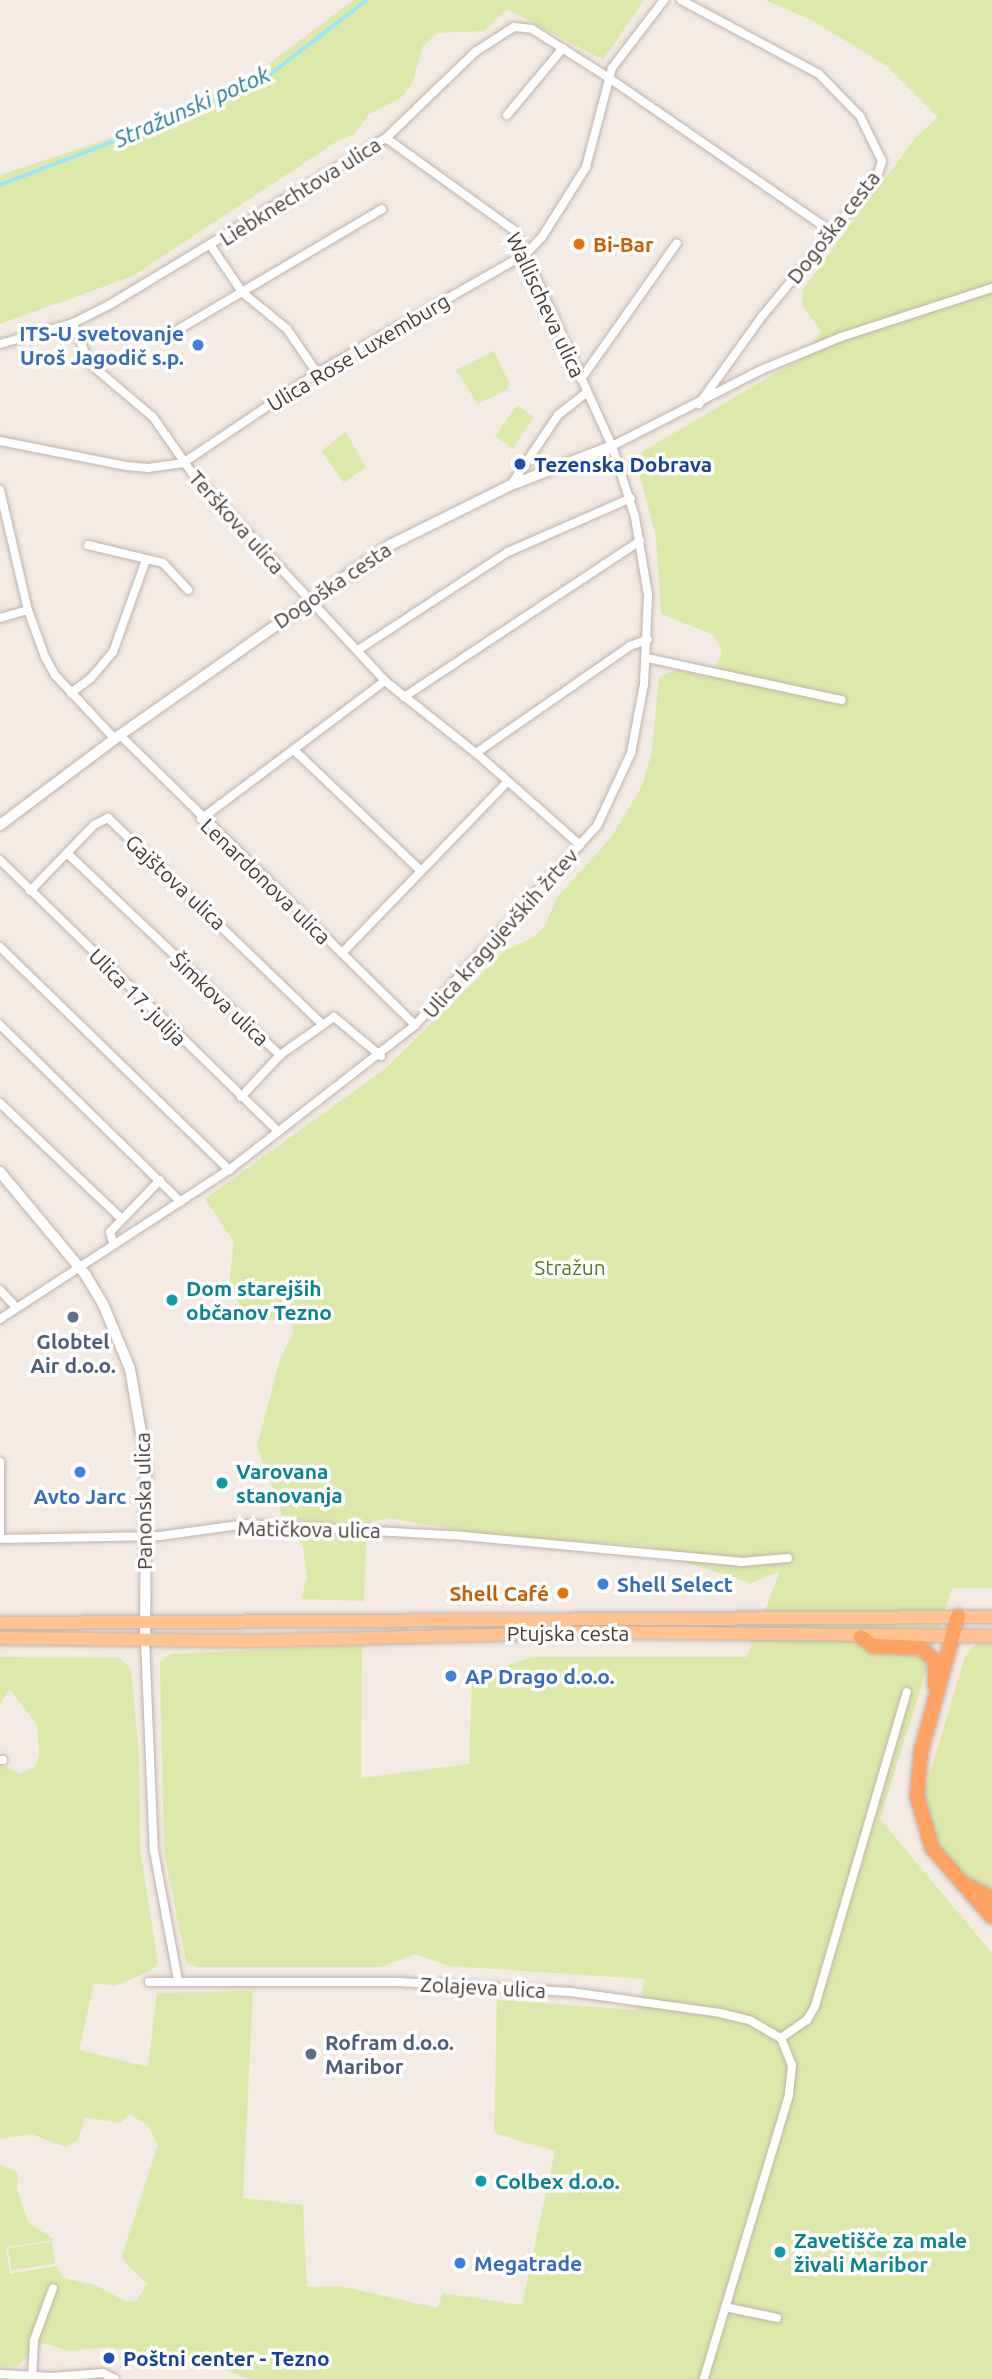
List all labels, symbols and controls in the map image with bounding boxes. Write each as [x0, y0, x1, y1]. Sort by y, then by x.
water label: Stražunski potok [110, 60, 274, 154]
street label: Liebknechtova ulica [215, 131, 385, 251]
street label: Dogoška cesta [781, 166, 885, 288]
street label: Wallischeva ulica [501, 228, 591, 382]
place label: Bi-Bar [593, 231, 654, 257]
marker: Bi-Bar [571, 236, 587, 252]
street label: Ulica Rose Luxemburg [262, 288, 454, 416]
place label: ITS-U svetovanje Uroš Jagodič s.p. [19, 320, 184, 370]
marker: ITS-U svetovanje Uroš Jagodič s.p. [190, 337, 206, 353]
place label: Tezenska Dobrava [534, 451, 712, 477]
marker: Tezenska Dobrava [512, 456, 528, 472]
street label: Terškova ulica [184, 465, 290, 579]
street label: Dogoška cesta [269, 536, 395, 634]
street label: Lenardonova ulica [196, 813, 336, 949]
street label: Gajštova ulica [120, 829, 232, 935]
street label: Ulica kragujevških žrtev [417, 843, 583, 1023]
street label: Ulica 17. julija [84, 943, 192, 1051]
street label: Šimkova ulica [165, 947, 275, 1051]
park label: Stražun [534, 1254, 606, 1280]
place label: Dom starejših občanov Tezno [186, 1275, 332, 1325]
marker: Dom starejših občanov Tezno [164, 1292, 180, 1308]
marker: Globtel Air d.o.o. [65, 1309, 81, 1325]
place label: Globtel Air d.o.o. [30, 1328, 116, 1378]
street label: Panonska ulica [129, 1432, 157, 1570]
place label: Varovana stanovanja [236, 1458, 343, 1508]
marker: Avto Jarc [72, 1464, 88, 1480]
marker: Varovana stanovanja [214, 1475, 230, 1491]
place label: Avto Jarc [34, 1483, 126, 1509]
street label: Matičkova ulica [237, 1515, 381, 1543]
place label: Shell Select [617, 1571, 733, 1597]
marker: Shell Select [595, 1576, 611, 1592]
place label: Shell Café [449, 1580, 549, 1606]
marker: Shell Café [555, 1585, 571, 1601]
street label: Ptujska cesta [507, 1620, 629, 1646]
place label: AP Drago d.o.o. [465, 1663, 615, 1689]
marker: AP Drago d.o.o. [443, 1668, 459, 1684]
street label: Zolajeva ulica [419, 1971, 547, 2003]
place label: Rofram d.o.o. Maribor [325, 2029, 454, 2079]
marker: Rofram d.o.o. Maribor [303, 2046, 319, 2062]
place label: Colbex d.o.o. [495, 2168, 620, 2194]
marker: Colbex d.o.o. [473, 2173, 489, 2189]
place label: Zavetišče za male živali Maribor [794, 2227, 967, 2277]
marker: Zavetišče za male živali Maribor [772, 2244, 788, 2260]
place label: Megatrade [474, 2250, 582, 2276]
marker: Megatrade [452, 2255, 468, 2271]
place label: Poštni center - Tezno [123, 2345, 330, 2371]
marker: Poštni center - Tezno [101, 2350, 117, 2366]

